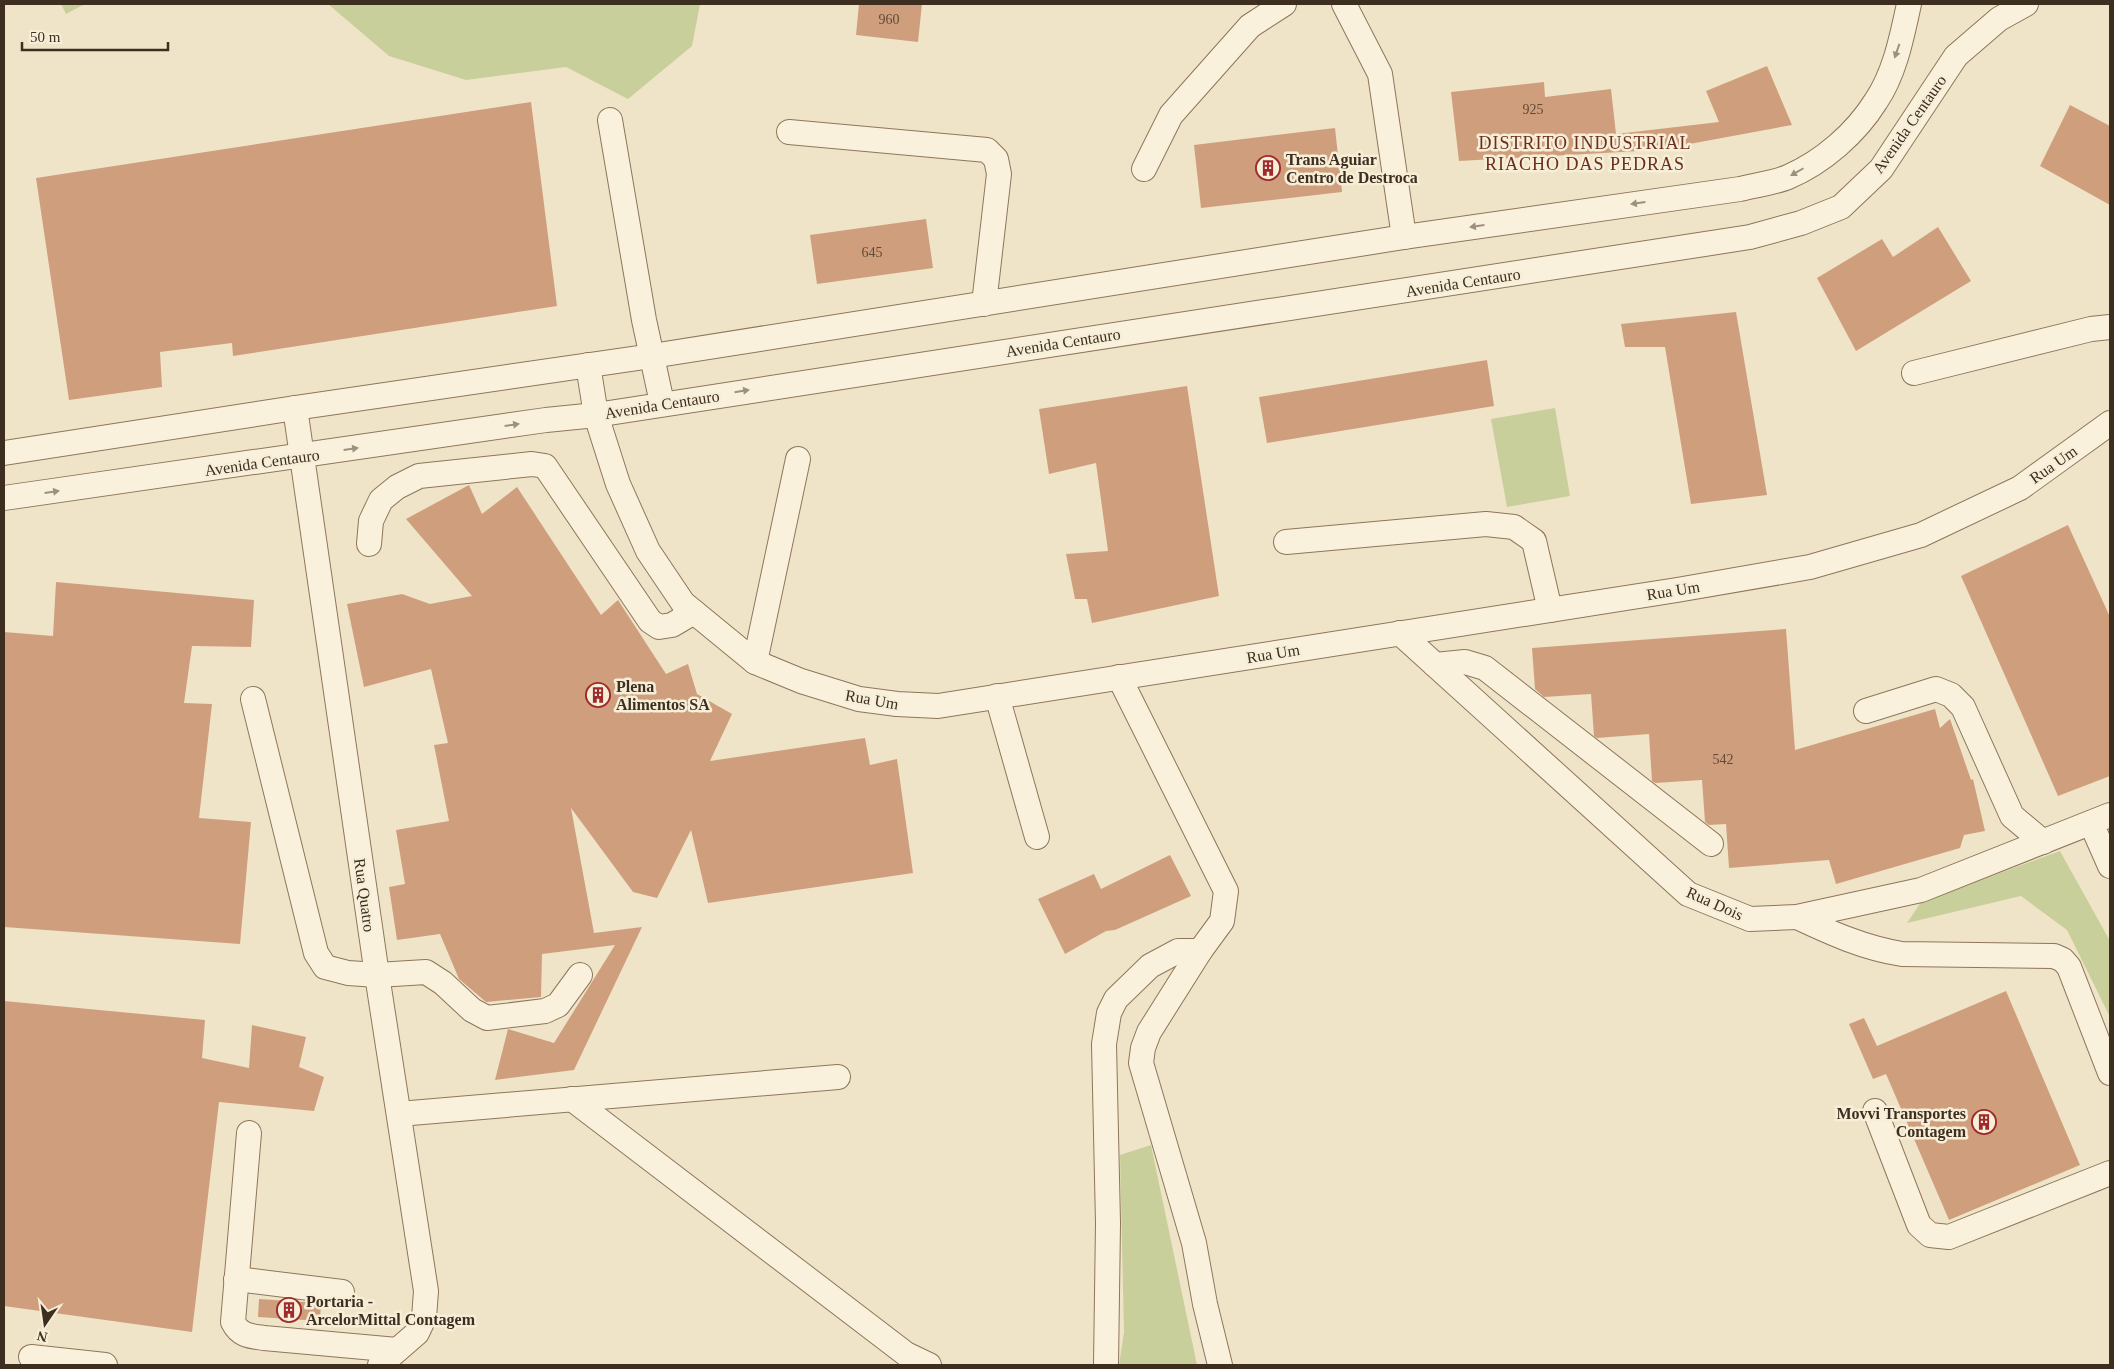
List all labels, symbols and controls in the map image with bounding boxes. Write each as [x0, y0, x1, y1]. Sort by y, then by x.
house number: 960 [879, 12, 900, 27]
scale bar [22, 20, 169, 52]
text: 50 m [30, 29, 61, 45]
one-way arrow [1893, 44, 1901, 59]
street label: Avenida Centauro [1869, 72, 1950, 177]
house number: 925 [1523, 102, 1544, 117]
district label: DISTRITO INDUSTRIAL RIACHO DAS PEDRAS [1478, 133, 1692, 174]
place label: Trans Aguiar Centro de Destroca [1286, 151, 1418, 186]
building icon: Trans Aguiar Centro de Destroca [1255, 155, 1281, 181]
one-way arrow [1790, 168, 1803, 177]
one-way arrow [1629, 200, 1645, 208]
one-way arrow [1469, 223, 1485, 231]
house number: 645 [862, 245, 883, 260]
street label: Avenida Centauro [1405, 265, 1522, 300]
street label: Avenida Centauro [1005, 325, 1122, 360]
one-way arrow [734, 386, 750, 394]
street label: Avenida Centauro [604, 387, 721, 422]
one-way arrow [505, 420, 521, 428]
street label: Rua Um [2026, 442, 2081, 487]
one-way arrow [344, 444, 360, 452]
street label: Avenida Centauro [204, 446, 321, 479]
one-way arrow [44, 487, 60, 495]
street label: Rua Um [1645, 578, 1702, 603]
street label: Rua Um [1245, 641, 1302, 666]
place label: Plena Alimentos SA [616, 678, 710, 713]
building icon: Plena Alimentos SA [585, 682, 611, 708]
street label: Rua Um [844, 686, 900, 713]
house number: 542 [1713, 752, 1734, 767]
street label: Rua Quatro [351, 857, 378, 933]
street label: Rua Dois [1684, 883, 1746, 923]
place label: Movvi Transportes Contagem [1836, 1105, 1967, 1141]
building icon: Movvi Transportes Contagem [1971, 1109, 1997, 1135]
place label: Portaria - ArcelorMittal Contagem [306, 1293, 476, 1329]
building icon: Portaria - ArcelorMittal Contagem [276, 1297, 302, 1323]
north arrow [20, 1299, 70, 1349]
text: N [36, 1328, 49, 1345]

